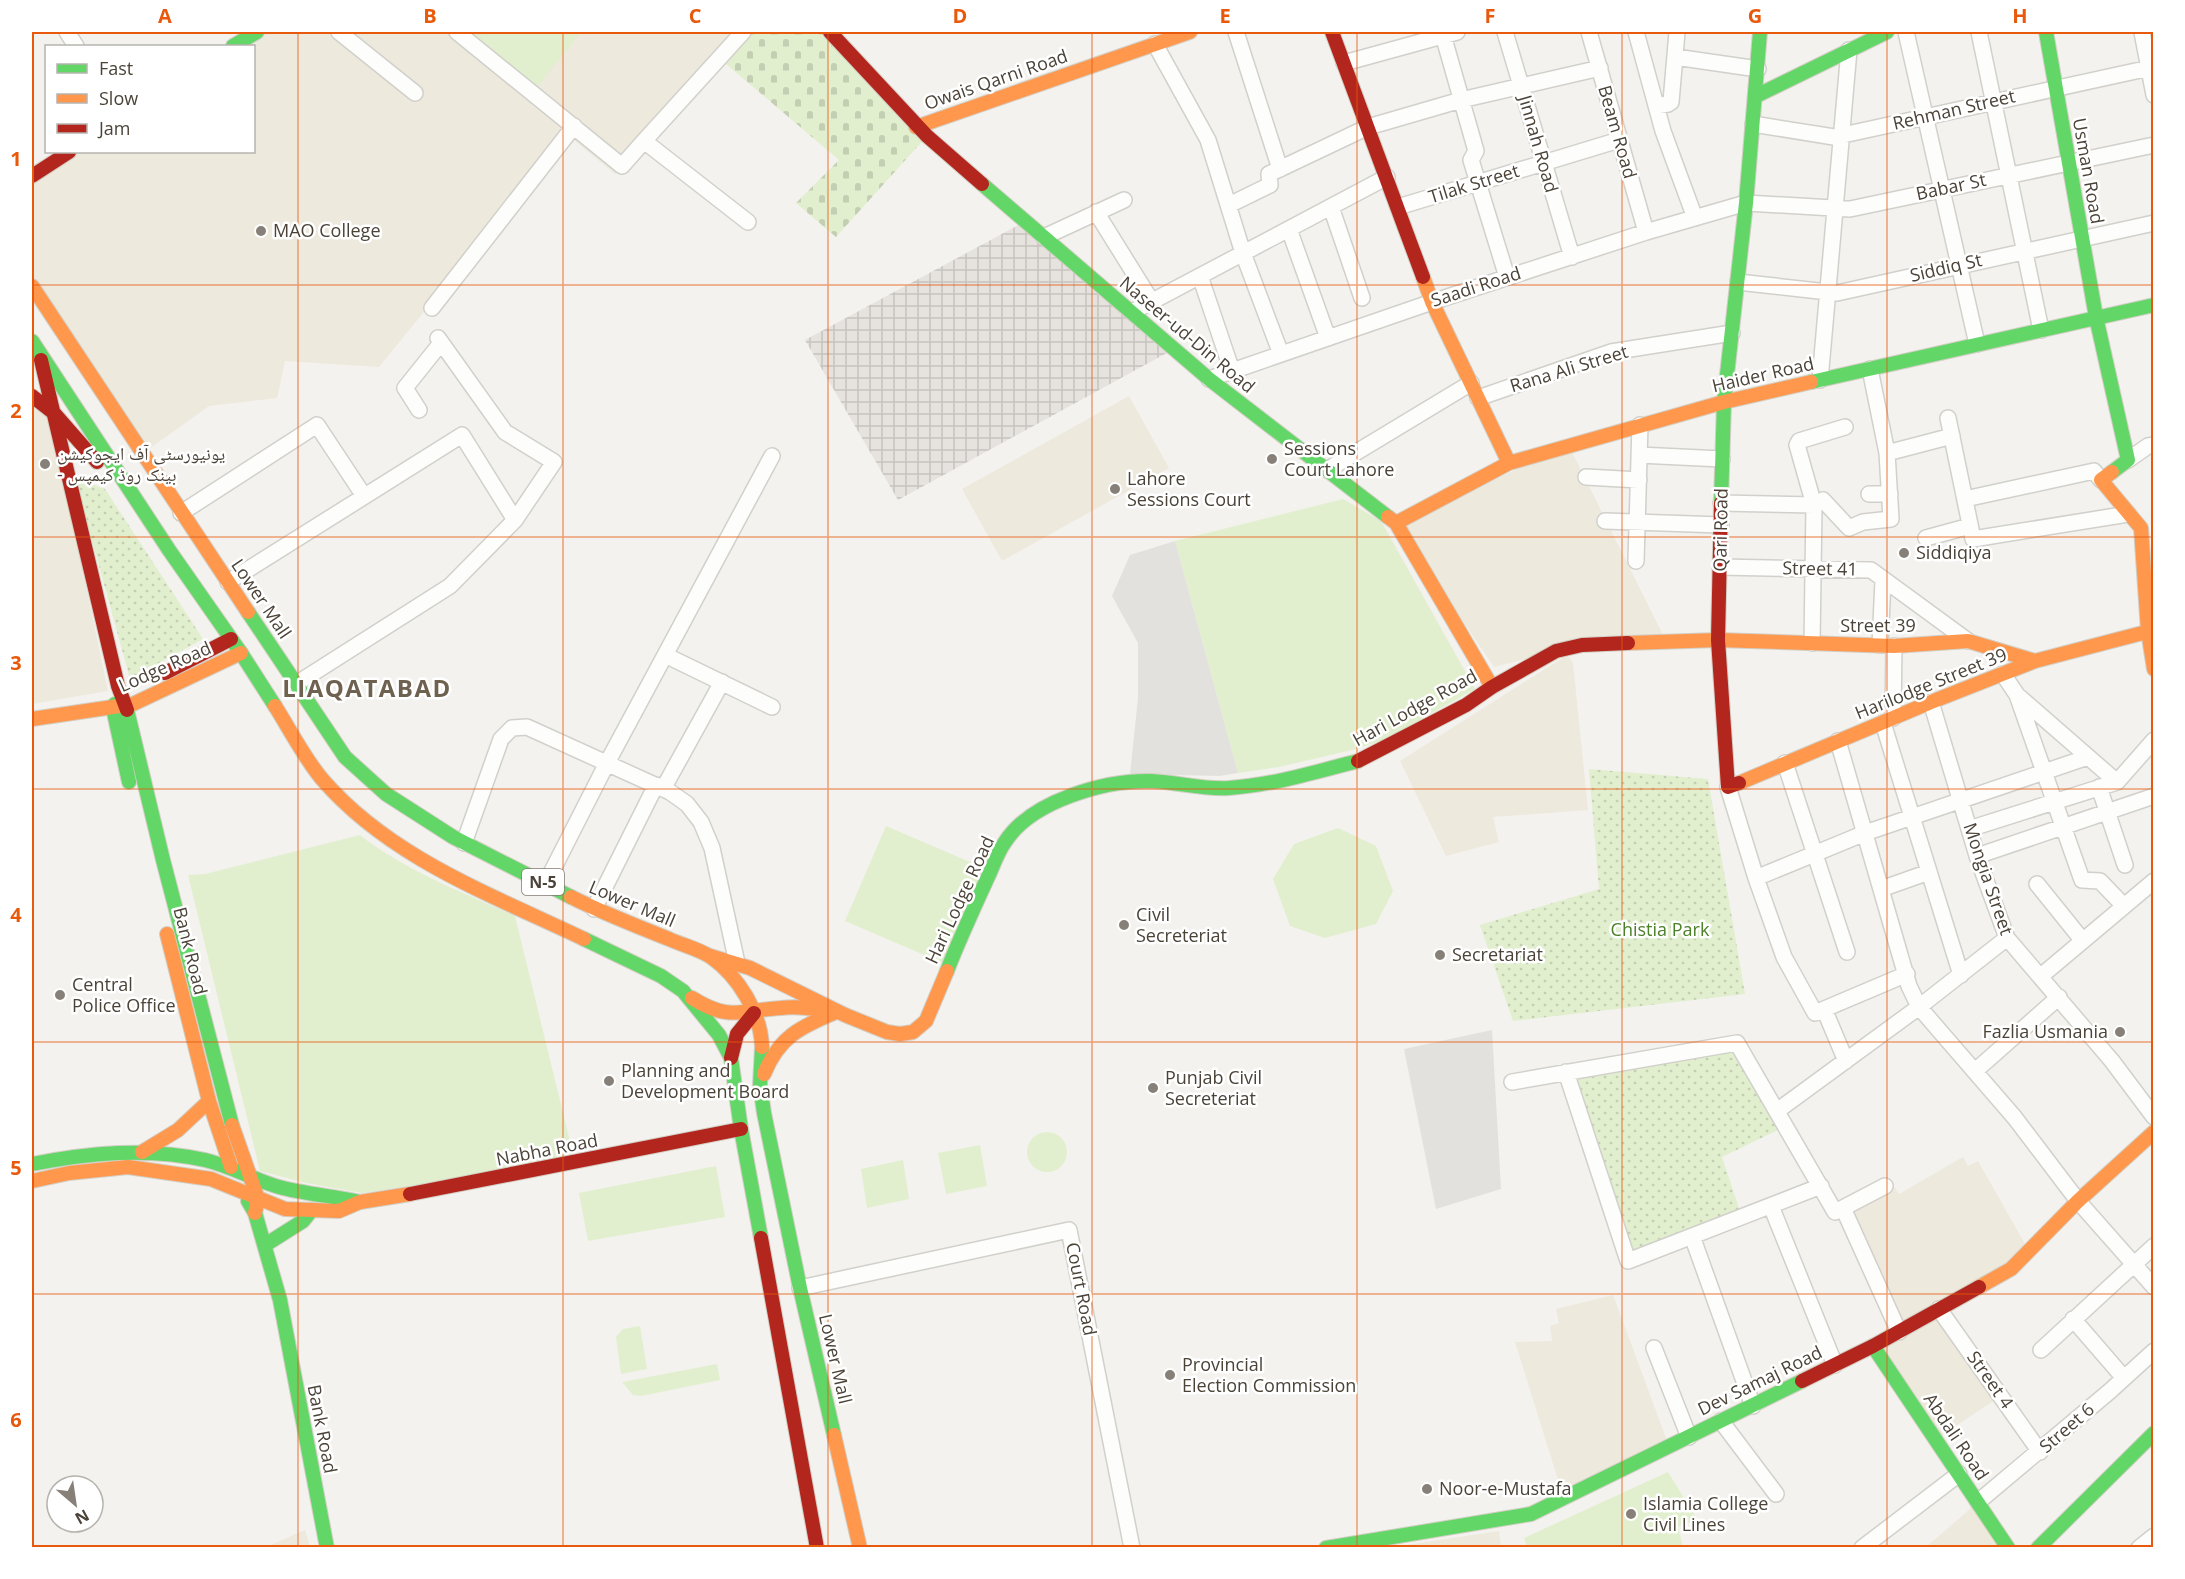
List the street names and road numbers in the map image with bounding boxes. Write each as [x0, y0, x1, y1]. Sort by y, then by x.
street label: Owais Qarni Road [921, 43, 1071, 115]
street label: Beam Road [1593, 82, 1643, 181]
street label: Rehman Street [1890, 83, 2017, 135]
street label: Jinnah Road [1513, 90, 1564, 195]
street label: Usman Road [2068, 116, 2110, 226]
street label: Tilak Street [1426, 158, 1522, 208]
street label: Babar St [1914, 167, 1988, 205]
street label: Siddiq St [1908, 247, 1984, 287]
street label: Saadi Road [1428, 260, 1524, 312]
street label: Naseer-ud-Din Road [1115, 271, 1260, 398]
street label: Rana Ali Street [1507, 339, 1631, 397]
street label: Haider Road [1709, 351, 1816, 397]
street label: Qari Road [1707, 488, 1733, 572]
street label: Lower Mall [226, 554, 297, 643]
street label: Street 41 [1782, 555, 1858, 581]
street label: Street 39 [1840, 613, 1916, 637]
street label: Lodge Road [115, 635, 215, 697]
street label: Harilodge Street 39 [1851, 642, 2010, 724]
street label: Hari Lodge Road [1348, 663, 1481, 751]
street label: Mongia Street [1959, 819, 2019, 938]
street label: Hari Lodge Road [919, 832, 999, 967]
road number: N-5 [522, 869, 564, 895]
street label: Lower Mall [586, 874, 679, 932]
street label: Bank Road [168, 904, 213, 997]
street label: Nabha Road [494, 1127, 600, 1171]
street label: Court Road [1061, 1240, 1103, 1338]
street label: Lower Mall [814, 1311, 858, 1406]
street label: Dev Samaj Road [1693, 1340, 1826, 1421]
street label: Street 4 [1962, 1346, 2019, 1413]
street label: Bank Road [303, 1382, 343, 1475]
street label: Abdali Road [1919, 1388, 1995, 1485]
street label: Street 6 [2034, 1397, 2099, 1458]

